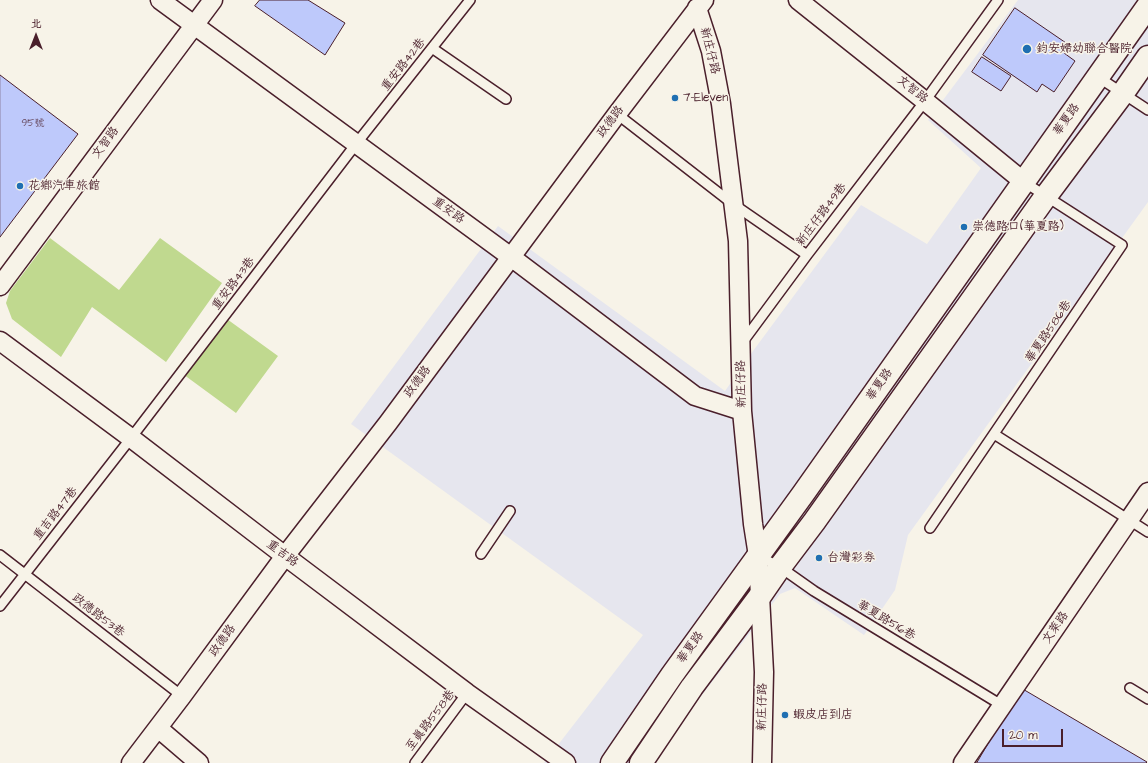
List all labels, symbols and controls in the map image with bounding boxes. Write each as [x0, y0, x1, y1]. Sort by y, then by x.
north arrow [16, 16, 56, 56]
text: 北 [31, 16, 42, 31]
street label: 新庄仔路 [696, 26, 722, 76]
street label: 重安路42巷 [379, 36, 429, 94]
place label: 鈞安婦幼聯合醫院 [1036, 42, 1132, 56]
marker: 鈞安婦幼聯合醫院 [1021, 43, 1033, 55]
street label: 文智路 [893, 73, 931, 107]
place label: 7-Eleven [683, 91, 728, 105]
marker: 7-Eleven [670, 93, 680, 103]
street label: 華夏路 [1051, 101, 1083, 139]
street label: 政德路 [594, 103, 628, 141]
house number: 95號 [22, 118, 44, 130]
street label: 文智路 [89, 124, 123, 162]
place label: 花鄉汽車旅館 [28, 179, 100, 193]
marker: 花鄉汽車旅館 [15, 181, 25, 191]
street label: 新庄仔路49巷 [794, 181, 850, 249]
street label: 重安路 [429, 195, 467, 227]
place label: 崇德路口(華夏路) [972, 220, 1064, 234]
marker: 崇德路口(華夏路) [959, 222, 969, 232]
street label: 重安路43巷 [210, 255, 258, 313]
street label: 華夏路586巷 [1023, 298, 1075, 366]
street label: 新庄仔路 [734, 360, 750, 408]
street label: 政德路 [401, 363, 435, 401]
street label: 華夏路 [864, 366, 896, 404]
street label: 重吉路47巷 [31, 485, 81, 543]
street label: 重吉路 [263, 537, 301, 571]
place label: 台灣彩券 [827, 551, 875, 565]
marker: 台灣彩券 [814, 553, 824, 563]
street label: 政德路53巷 [69, 591, 127, 641]
street label: 華夏路516巷 [854, 598, 918, 644]
street label: 文萊路 [1040, 609, 1072, 647]
street label: 政德路 [207, 622, 239, 660]
street label: 華夏路 [675, 629, 707, 667]
street label: 新庄仔路 [755, 683, 771, 731]
street label: 至真路558巷 [403, 688, 459, 754]
place label: 蝦皮店到店 [793, 708, 853, 722]
marker: 蝦皮店到店 [780, 710, 790, 720]
scale bar [1004, 721, 1065, 747]
text: 20 m [1009, 727, 1038, 744]

